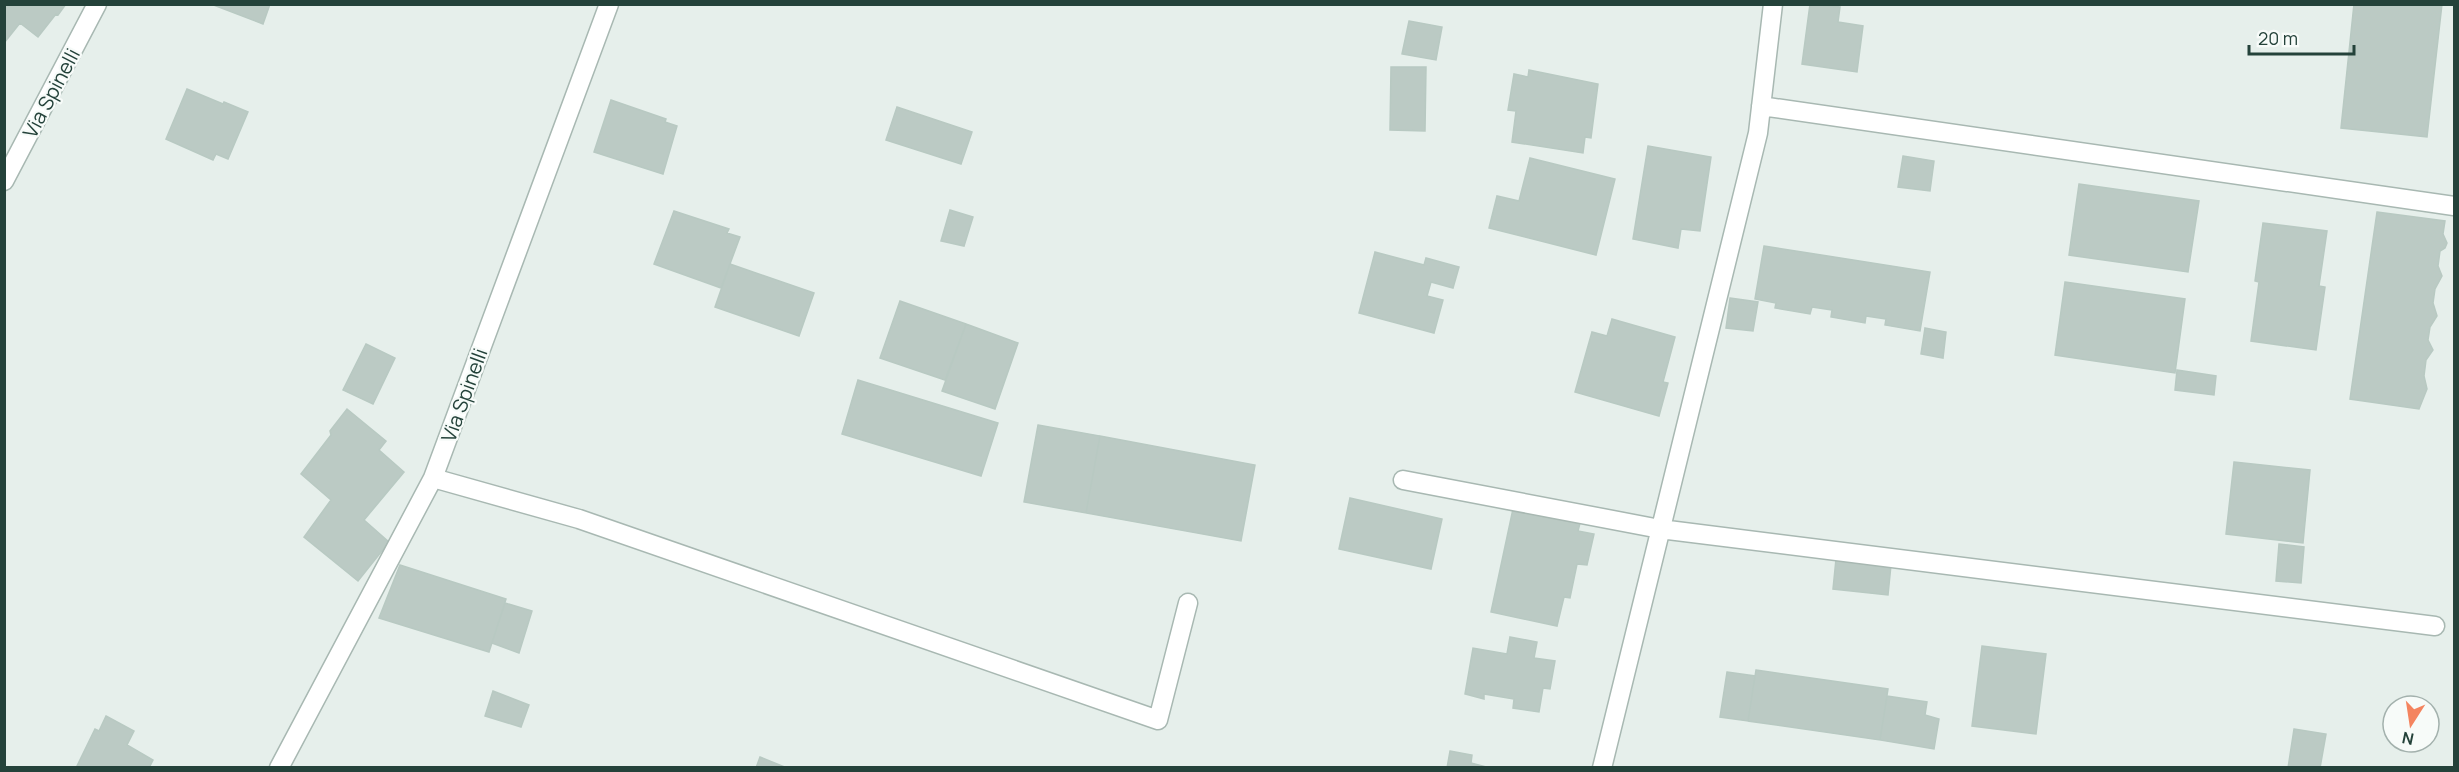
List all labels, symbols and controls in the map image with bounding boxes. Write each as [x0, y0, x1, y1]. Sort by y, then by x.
scale bar [2249, 18, 2354, 56]
text: 20 m [2258, 26, 2298, 50]
street label: Via Spinelli [16, 43, 86, 143]
street label: Via Spinelli [435, 344, 493, 446]
north arrow [2381, 694, 2441, 754]
text: N [2400, 727, 2416, 751]

